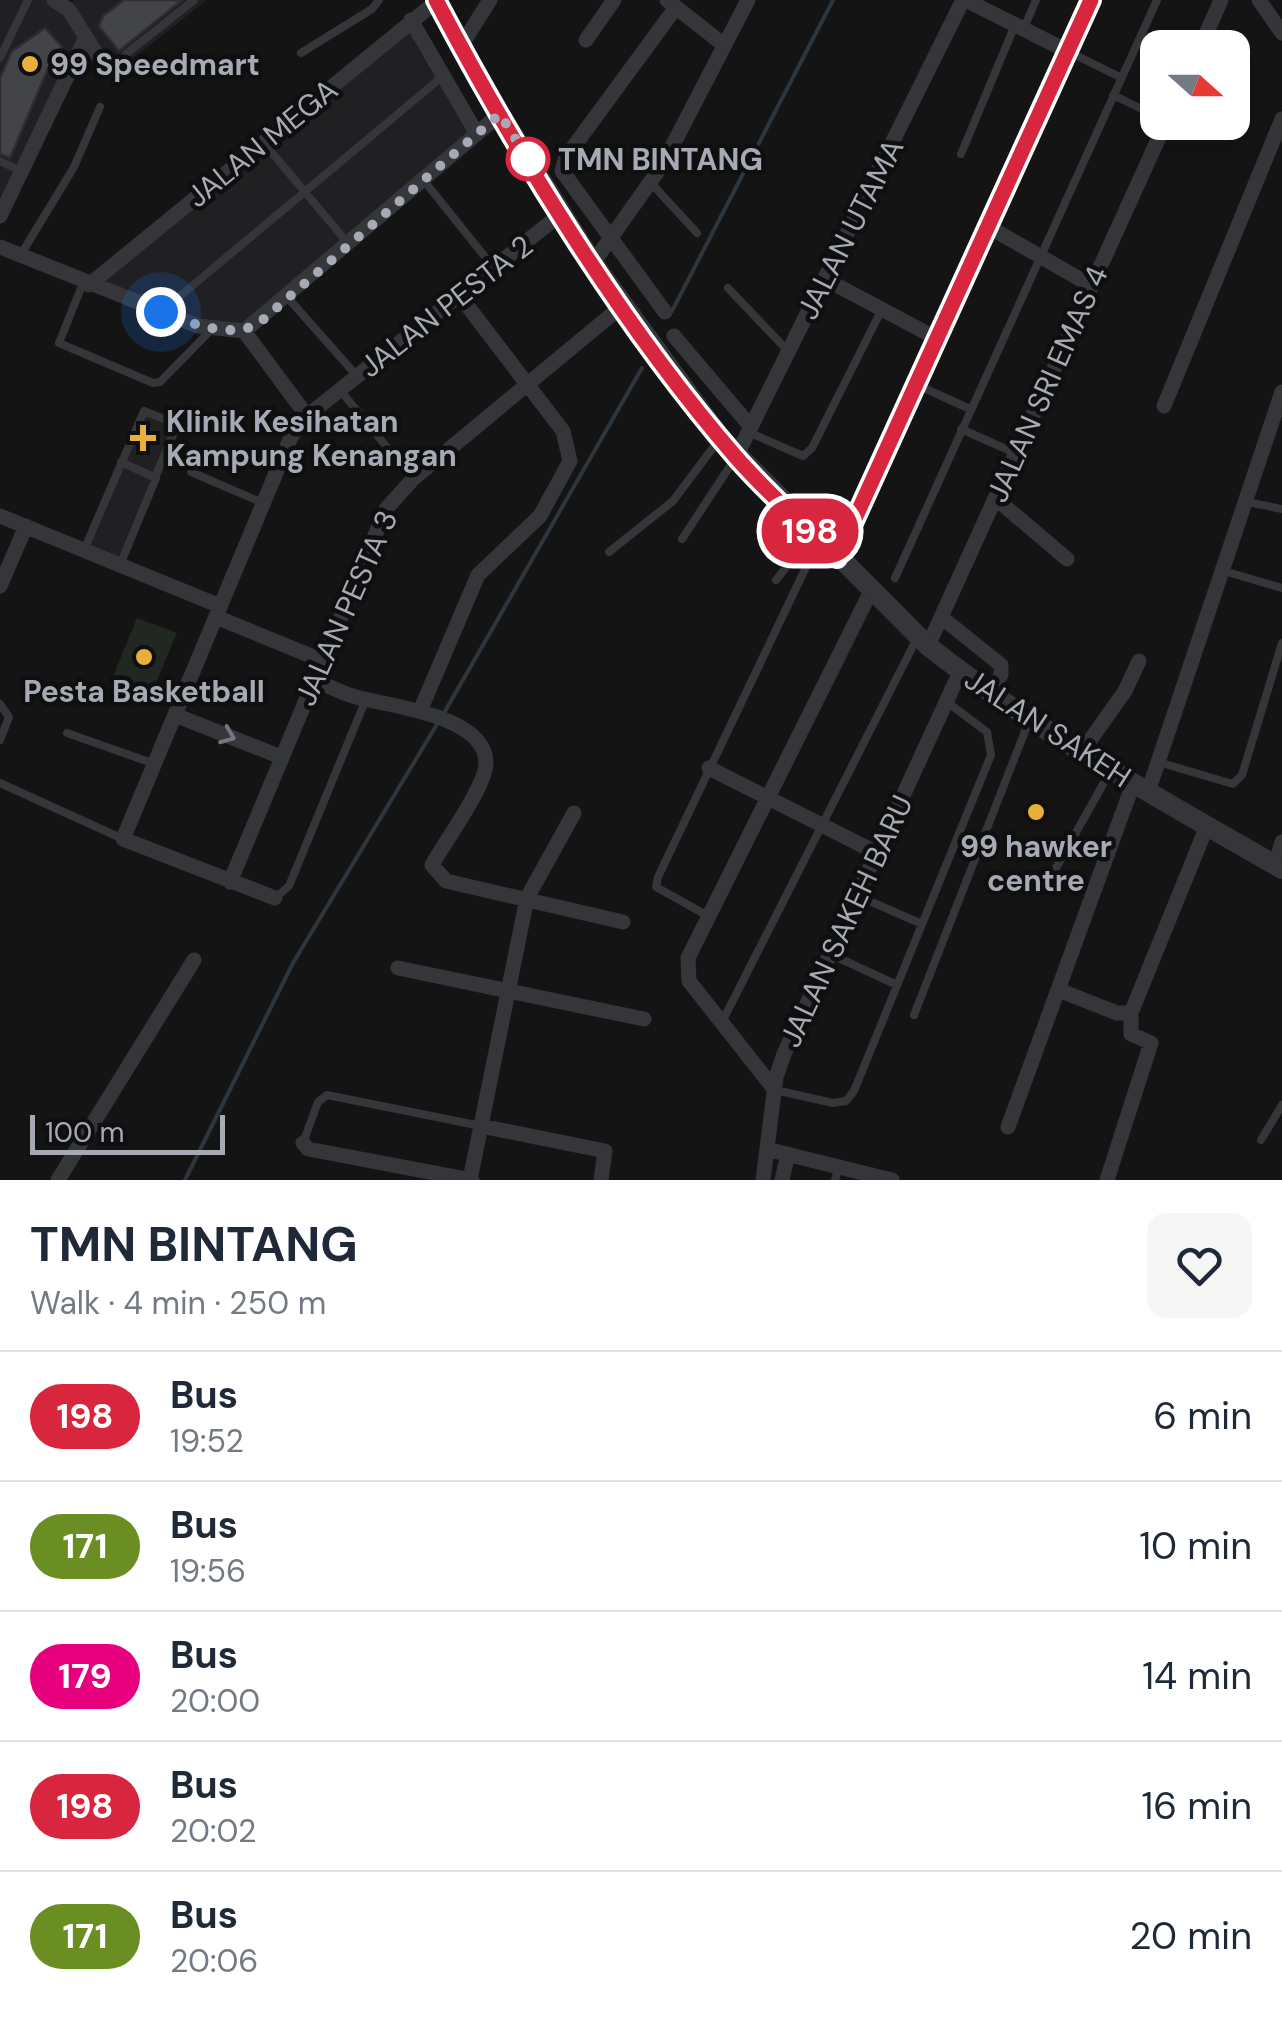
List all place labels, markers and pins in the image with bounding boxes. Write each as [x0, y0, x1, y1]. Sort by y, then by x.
place label: 99 Speedmart [50, 45, 260, 84]
marker: 99 Speedmart [19, 53, 41, 75]
marker: TMN BINTANG [507, 138, 549, 180]
place label: TMN BINTANG [558, 140, 763, 179]
place label: Klinik Kesihatan Kampung Kenangan [166, 402, 457, 475]
marker: Klinik Kesihatan Kampung Kenangan [130, 425, 156, 451]
marker: Pesta Basketball [133, 646, 155, 668]
place label: Pesta Basketball [23, 672, 265, 711]
marker: 99 hawker centre [1025, 801, 1047, 823]
place label: 99 hawker centre [960, 827, 1112, 900]

